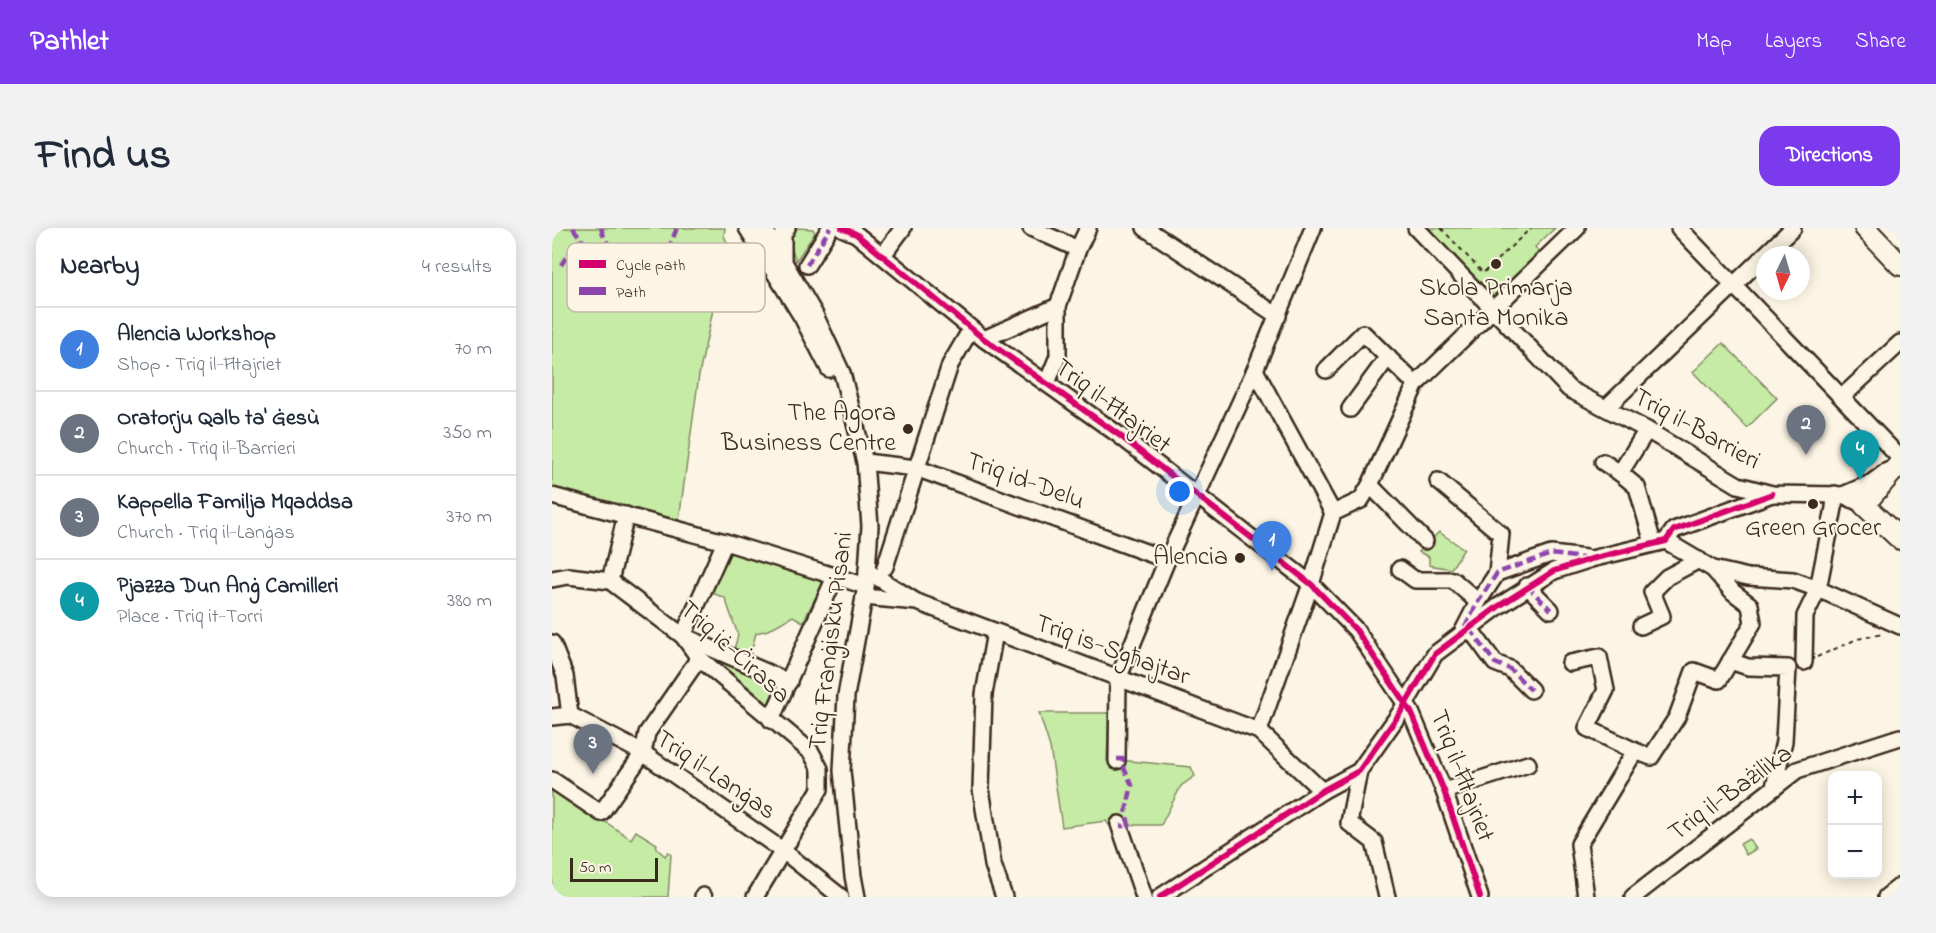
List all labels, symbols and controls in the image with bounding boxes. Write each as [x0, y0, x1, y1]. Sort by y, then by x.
text: Pathlet [30, 22, 109, 63]
text: Map [1696, 27, 1732, 57]
text: Layers [1765, 27, 1822, 57]
text: Share [1855, 27, 1906, 57]
text: Find us [36, 126, 171, 187]
button: Directions [1759, 126, 1900, 186]
legend [567, 243, 765, 312]
north arrow [1756, 246, 1810, 300]
text: Nearby [60, 248, 139, 286]
text: 4 results [422, 253, 492, 282]
text: Cycle path [616, 254, 685, 278]
marker: Skola Primarja Santa Monika [1489, 257, 1503, 271]
place label: Skola Primarja Santa Monika [1419, 270, 1573, 338]
text: Path [616, 281, 646, 305]
text: Alencia Workshop [117, 319, 276, 351]
text: 1 [76, 335, 83, 364]
text: 70 m [455, 335, 492, 364]
street label: Triq il-Ħtajriet [1045, 350, 1179, 464]
text: Shop · Triq il-Ħtajriet [117, 351, 281, 380]
street label: Triq il-Barrieri [1625, 379, 1767, 481]
place label: The Agora Business Centre [720, 395, 896, 463]
text: Oratorju Qalb ta' Ġesù [117, 403, 320, 435]
pin: 2 [1786, 406, 1826, 455]
text: 2 [75, 419, 84, 448]
text: 350 m [443, 419, 492, 448]
marker: The Agora Business Centre [901, 422, 915, 436]
pin: 4 [1840, 430, 1880, 480]
text: Church · Triq il-Barrieri [117, 435, 296, 464]
street label: Triq id-Delu [960, 443, 1090, 521]
your location [1165, 477, 1194, 506]
text: Kappella Familja Mqaddsa [117, 487, 353, 519]
marker: Green Grocer [1806, 497, 1820, 511]
text: 3 [75, 503, 84, 532]
text: 370 m [446, 503, 492, 532]
place label: Green Grocer [1745, 510, 1882, 548]
text: Church · Triq il-Lanġas [117, 519, 295, 548]
pin: 1 [1252, 522, 1292, 571]
street label: Triq Franġisku Pisani [800, 530, 864, 752]
place label: Alencia [1153, 539, 1228, 577]
marker: Alencia [1233, 551, 1247, 565]
text: Pjazza Dun Anġ Camilleri [117, 571, 338, 603]
text: 4 [75, 587, 84, 616]
text: 380 m [447, 587, 492, 616]
street label: Triq iċ-Ċirasa [670, 592, 798, 714]
text: Place · Triq it-Torri [117, 603, 263, 632]
street label: Triq is-Sgħajtar [1029, 605, 1196, 697]
street label: Triq il-Ħtajriet [1418, 705, 1504, 848]
street label: Triq il-Lanġas [647, 721, 783, 831]
pin: 3 [574, 724, 612, 774]
street label: Triq il-Bażilika [1661, 736, 1801, 852]
map controls [1828, 771, 1882, 879]
button: + [1828, 771, 1882, 825]
button: − [1828, 825, 1882, 879]
scale bar [570, 855, 658, 882]
text: 50 m [579, 856, 611, 880]

